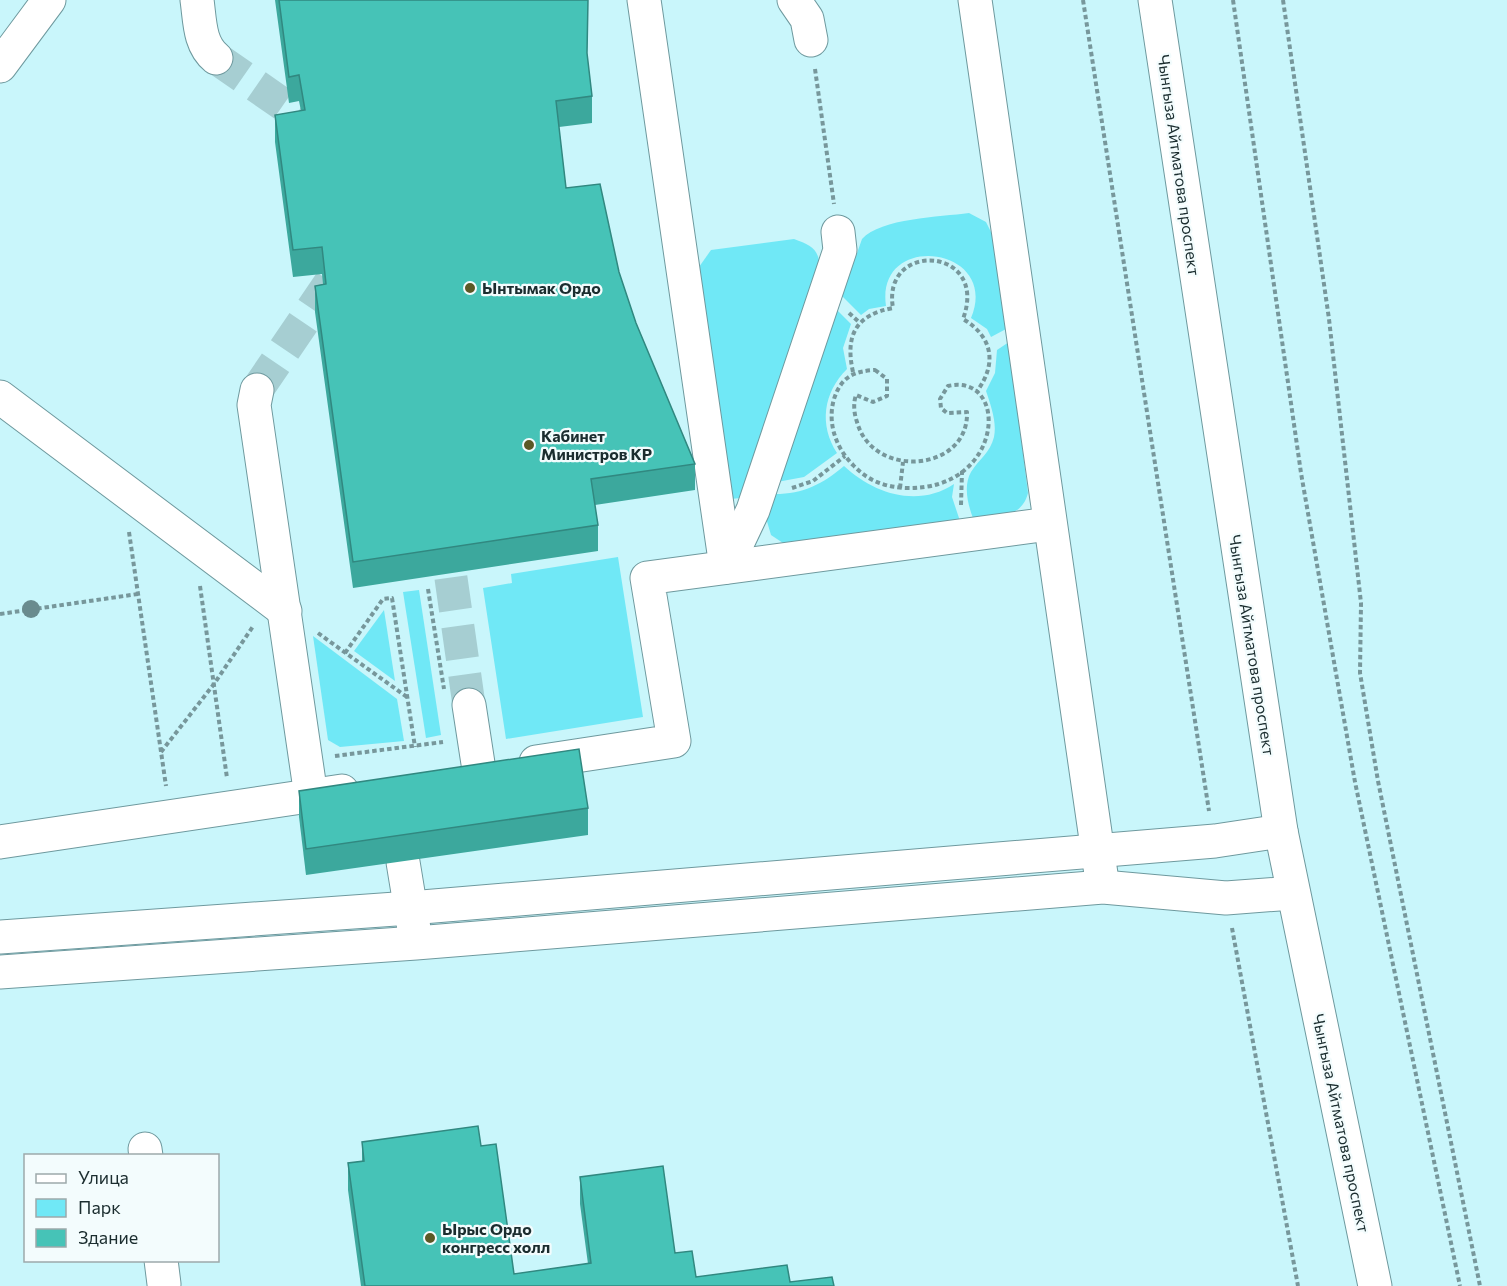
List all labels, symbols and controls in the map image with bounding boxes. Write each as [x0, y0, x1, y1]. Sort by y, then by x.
street label: Чынгыза Айтматова проспект [1155, 53, 1204, 277]
place label: Ынтымак Ордо [482, 278, 601, 297]
marker: Ынтымак Ордо [463, 281, 477, 295]
place label: Кабинет Министров КР [541, 426, 652, 463]
marker: Кабинет Министров КР [522, 438, 536, 452]
street label: Чынгыза Айтматова проспект [1226, 533, 1279, 757]
street label: Чынгыза Айтматова проспект [1309, 1012, 1374, 1234]
legend [24, 1154, 219, 1262]
text: Улица [78, 1166, 129, 1188]
text: Парк [78, 1196, 121, 1218]
place label: Ырыс Ордо конгресс холл [442, 1219, 550, 1256]
text: Здание [78, 1226, 138, 1248]
marker: Ырыс Ордо конгресс холл [423, 1231, 437, 1245]

